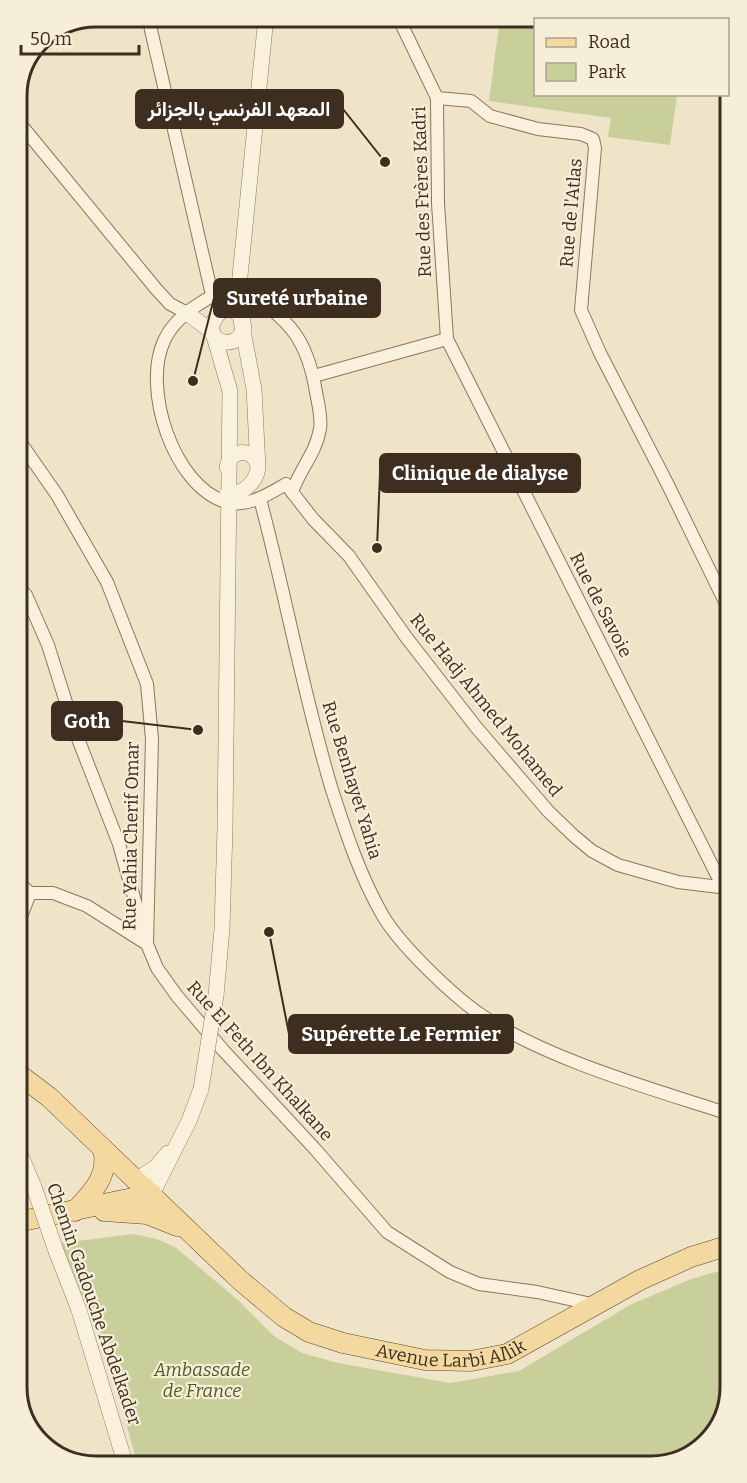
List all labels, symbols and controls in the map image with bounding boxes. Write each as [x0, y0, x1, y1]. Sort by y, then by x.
scale bar [21, 18, 140, 56]
legend [534, 18, 729, 96]
text: 50 m [30, 28, 72, 50]
text: Road [588, 31, 631, 53]
text: Park [588, 61, 627, 83]
callout: المعهد الفرنسي بالجزائر [136, 90, 343, 128]
text: المعهد الفرنسي بالجزائر [146, 97, 331, 126]
street label: Rue des Frères Kadri [408, 106, 436, 278]
street label: Rue de l'Atlas [555, 158, 587, 268]
callout: Sureté urbaine [214, 279, 380, 317]
text: Sureté urbaine [226, 286, 368, 310]
callout: Clinique de dialyse [380, 454, 580, 492]
text: Clinique de dialyse [392, 461, 568, 485]
street label: Rue de Savoie [565, 549, 637, 661]
street label: Rue Hadj Ahmed Mohamed [405, 609, 567, 801]
street label: Rue Benhayet Yahia [317, 698, 387, 862]
callout: Goth [52, 702, 122, 740]
text: Goth [64, 709, 111, 733]
street label: Rue Yahia Cherif Omar [118, 741, 144, 931]
street label: Rue El Feth Ibn Khalkane [182, 976, 338, 1146]
callout: Supérette Le Fermier [289, 1015, 513, 1053]
text: Supérette Le Fermier [301, 1022, 501, 1046]
street label: Chemin Gadouche Abdelkader [42, 1180, 146, 1428]
street label: Avenue Larbi Allik [374, 1334, 530, 1372]
park label: Ambassade de France [153, 1359, 250, 1402]

